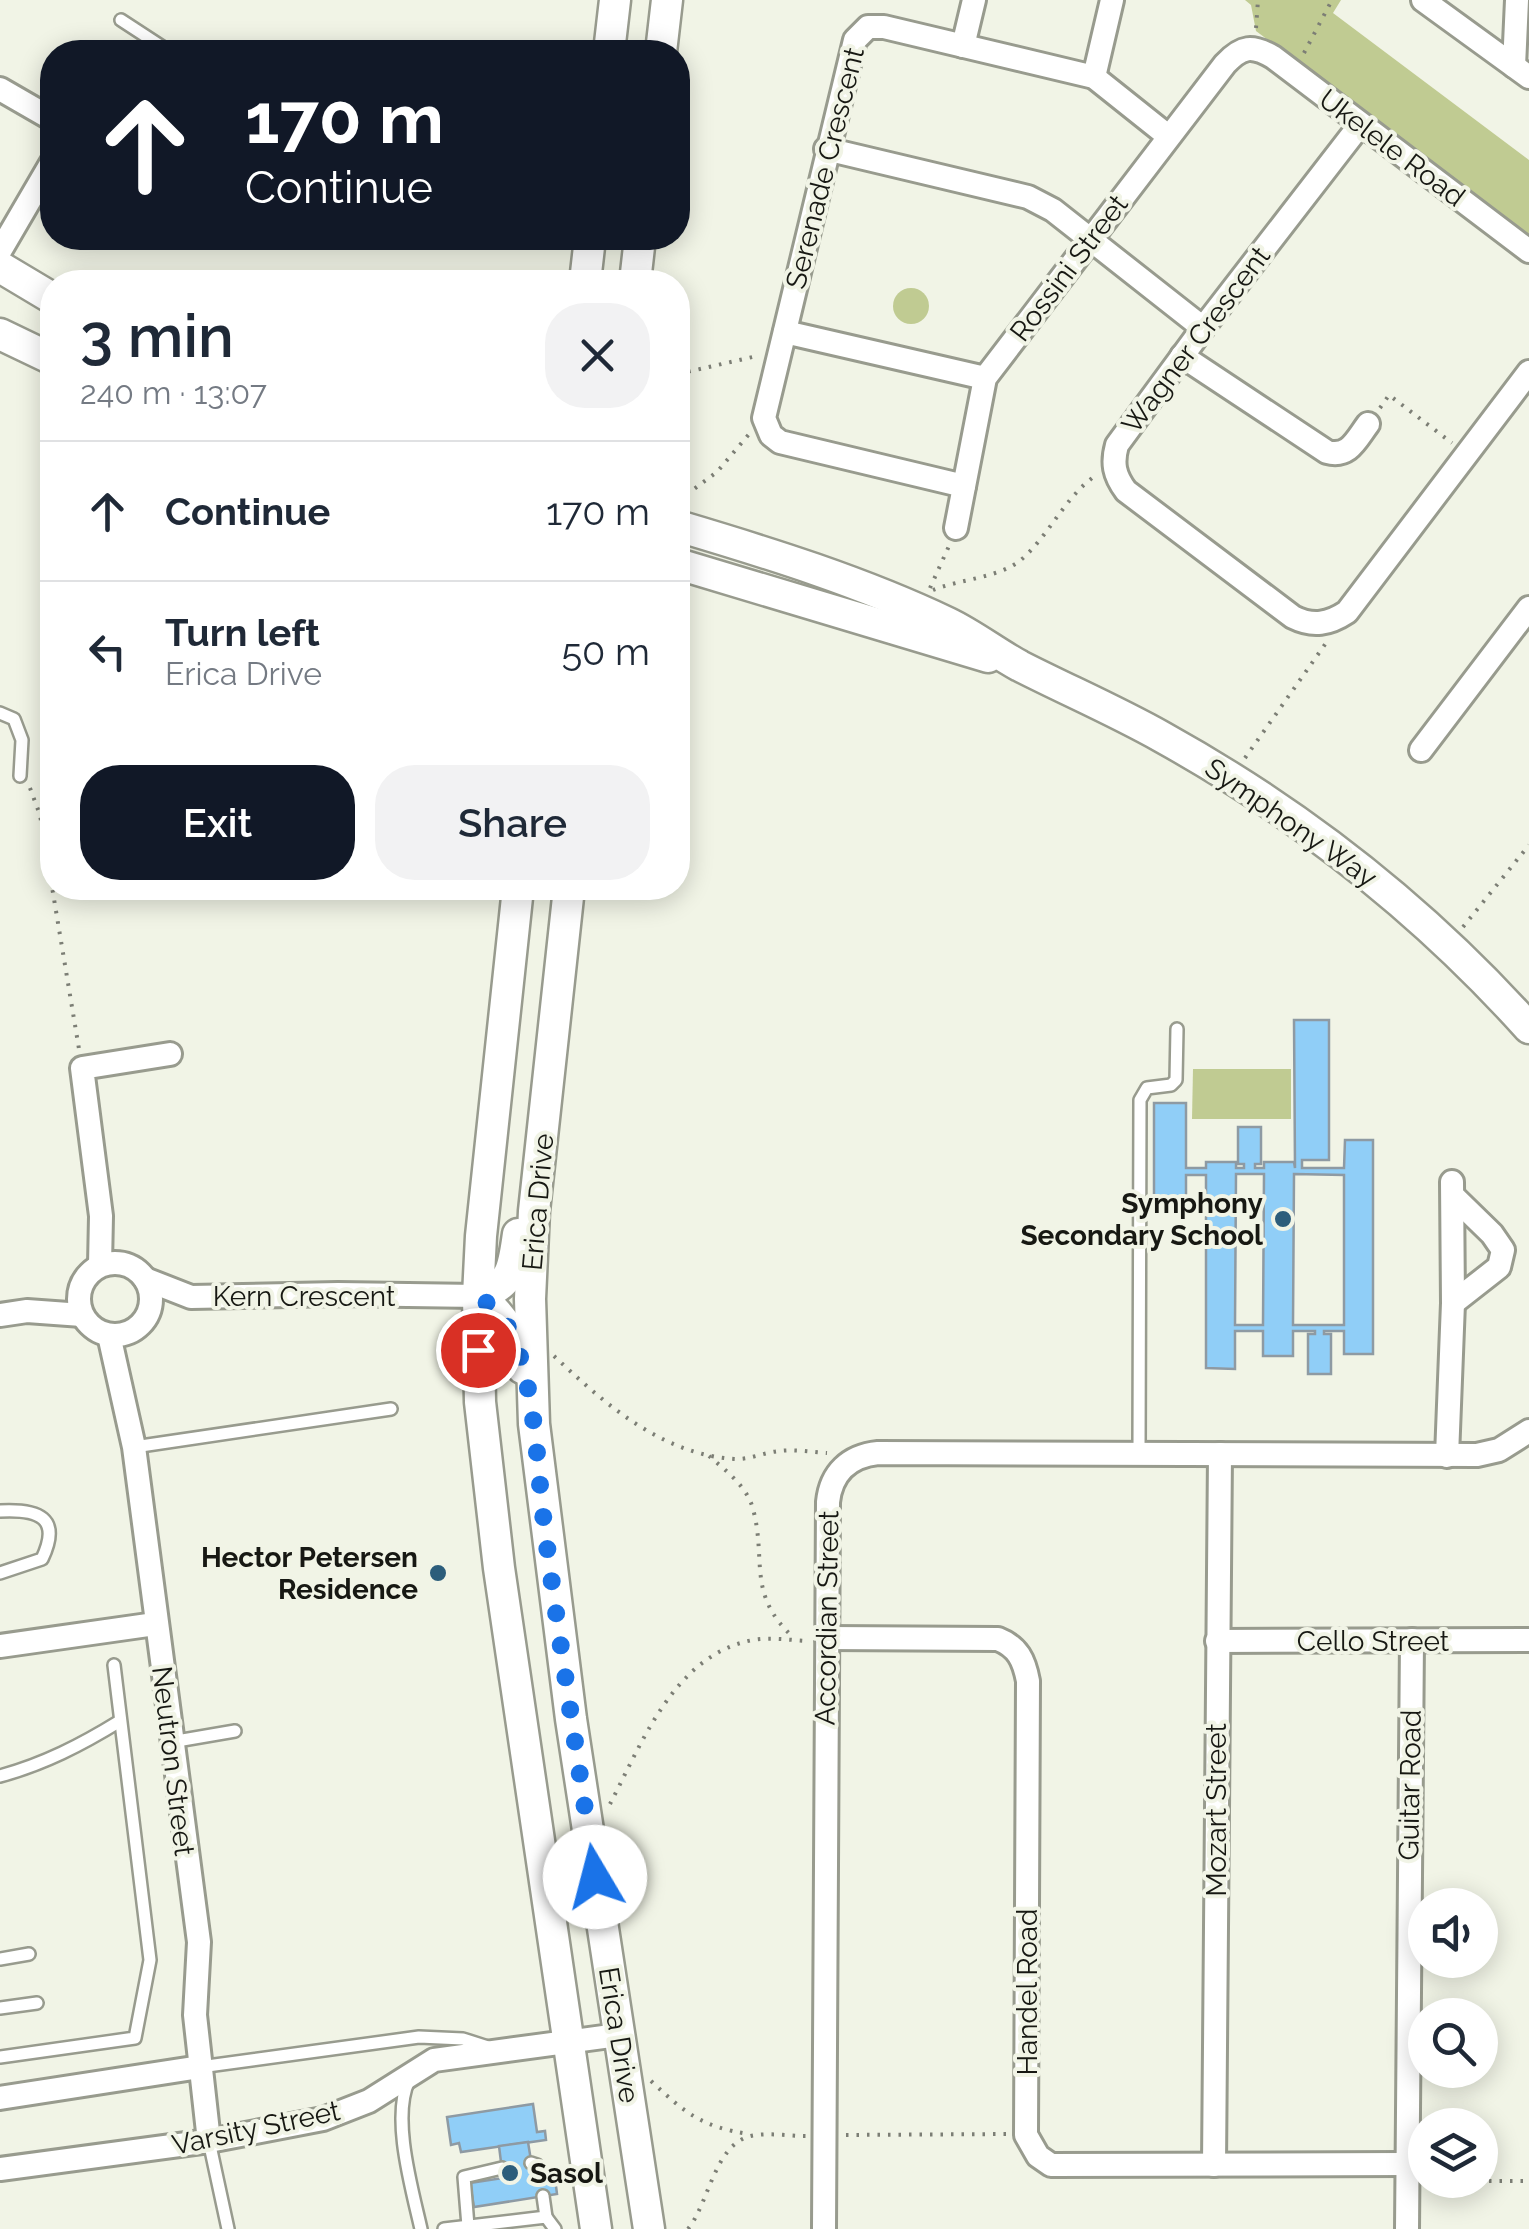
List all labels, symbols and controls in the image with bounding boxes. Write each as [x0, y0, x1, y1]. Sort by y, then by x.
street label: Serenade Crescent [779, 43, 871, 292]
text: 170 m [245, 77, 444, 159]
icon: ahead [80, 80, 210, 210]
street label: Ukelele Road [1313, 82, 1471, 214]
text: Continue [245, 161, 433, 214]
street label: Rossini Street [1003, 188, 1135, 348]
street label: Wagner Crescent [1115, 240, 1277, 440]
text: 3 min [80, 301, 234, 371]
button: close [545, 303, 650, 408]
text: 240 m · 13:07 [80, 374, 267, 411]
icon: ahead [80, 484, 135, 539]
text: Continue [165, 489, 330, 534]
text: 170 m [546, 489, 650, 534]
text: Turn left [165, 610, 320, 655]
icon: left [80, 624, 135, 679]
text: 50 m [561, 629, 650, 674]
text: Erica Drive [165, 655, 322, 692]
street label: Symphony Way [1199, 752, 1383, 894]
button: Exit [80, 765, 355, 880]
button: Share [375, 765, 650, 880]
street label: Erica Drive [516, 1132, 560, 1272]
place label: Symphony Secondary School [1020, 1187, 1264, 1252]
marker: Symphony Secondary School [1272, 1208, 1294, 1230]
street label: Kern Crescent [213, 1280, 396, 1313]
pin [436, 1308, 521, 1393]
icon: arrive [451, 1323, 506, 1378]
street label: Accordian Street [809, 1510, 845, 1726]
place label: Hector Petersen Residence [201, 1541, 418, 1606]
marker: Hector Petersen Residence [427, 1562, 449, 1584]
street label: Cello Street [1297, 1625, 1450, 1658]
street label: Neutron Street [145, 1664, 201, 1858]
street label: Guitar Road [1392, 1709, 1428, 1861]
street label: Mozart Street [1200, 1723, 1233, 1897]
position arrow [543, 1825, 647, 1929]
map controls [1408, 1888, 1498, 2198]
button: sound [1408, 1888, 1498, 1978]
street label: Handel Road [1011, 1908, 1044, 2076]
street label: Erica Drive [592, 1965, 646, 2105]
button: search [1408, 1998, 1498, 2088]
street label: Varsity Street [169, 2094, 344, 2162]
button: layers [1408, 2108, 1498, 2198]
place label: Sasol [530, 2157, 603, 2190]
marker: Sasol [499, 2162, 521, 2184]

